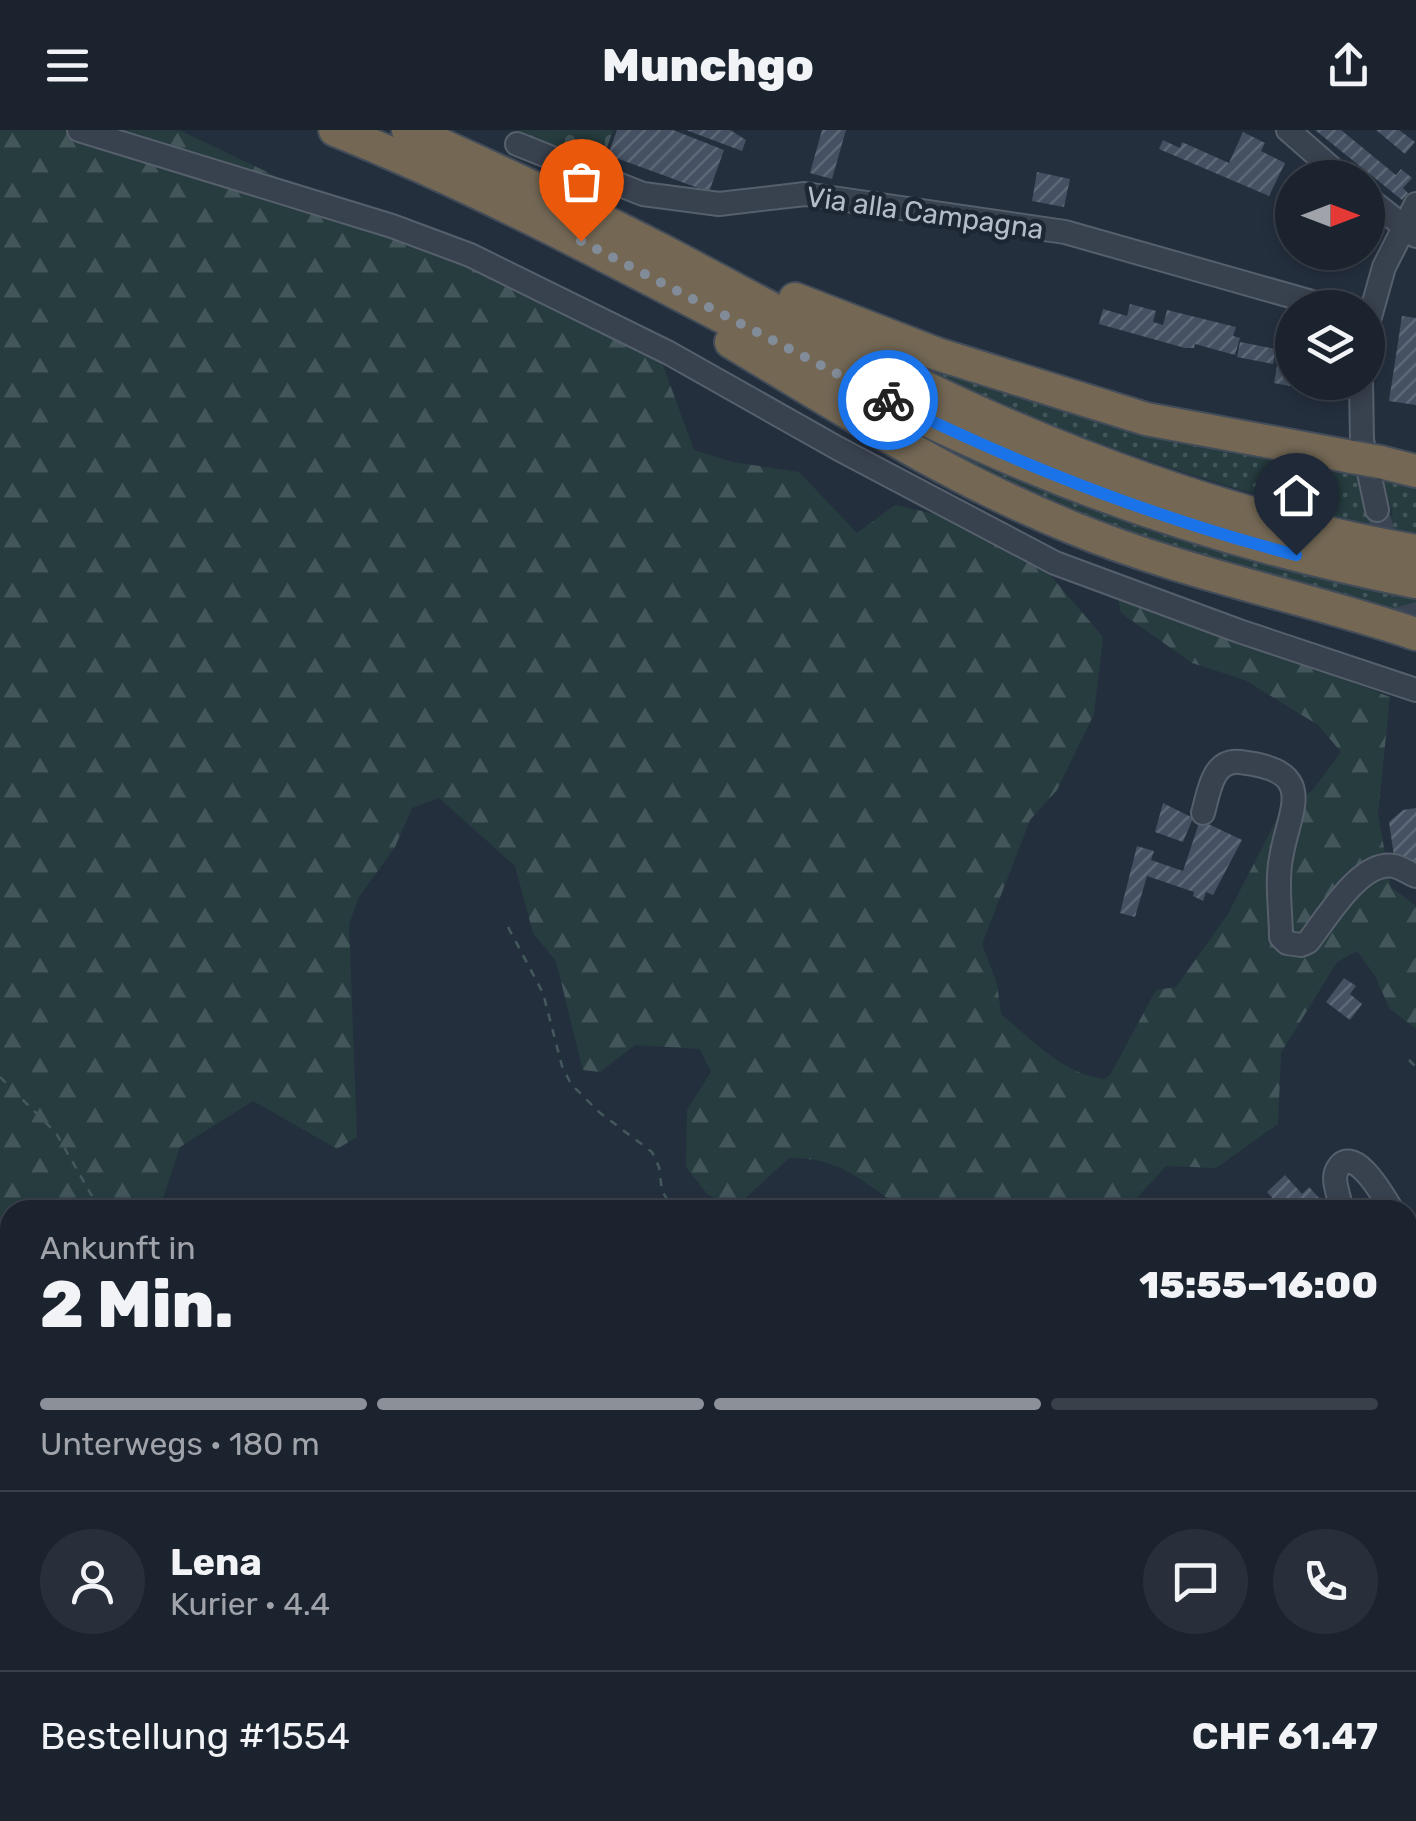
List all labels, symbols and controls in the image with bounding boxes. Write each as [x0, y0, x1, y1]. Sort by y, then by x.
icon: menu [40, 38, 95, 93]
icon: share [1321, 38, 1376, 93]
text: Munchgo [602, 39, 814, 92]
pin [539, 139, 624, 242]
icon: bag [554, 154, 609, 209]
north arrow [1275, 160, 1385, 270]
map controls [1275, 160, 1385, 400]
street label: Via alla Campagna [804, 180, 1046, 246]
button: layers [1275, 290, 1385, 400]
courier [838, 350, 938, 450]
icon: bike [861, 373, 916, 428]
pin [1254, 453, 1339, 556]
icon: home [1269, 468, 1324, 523]
text: Ankunft in [40, 1229, 196, 1267]
text: 15:55–16:00 [1139, 1262, 1378, 1308]
text: 2 Min. [40, 1266, 234, 1343]
text: Unterwegs · 180 m [40, 1425, 320, 1463]
button: person [40, 1529, 145, 1634]
button: chat [1143, 1529, 1248, 1634]
button: phone [1273, 1529, 1378, 1634]
text: Lena [170, 1539, 262, 1585]
text: Kurier · 4.4 [170, 1585, 330, 1623]
text: Bestellung #1554 [40, 1713, 350, 1759]
text: CHF 61.47 [1192, 1713, 1378, 1759]

